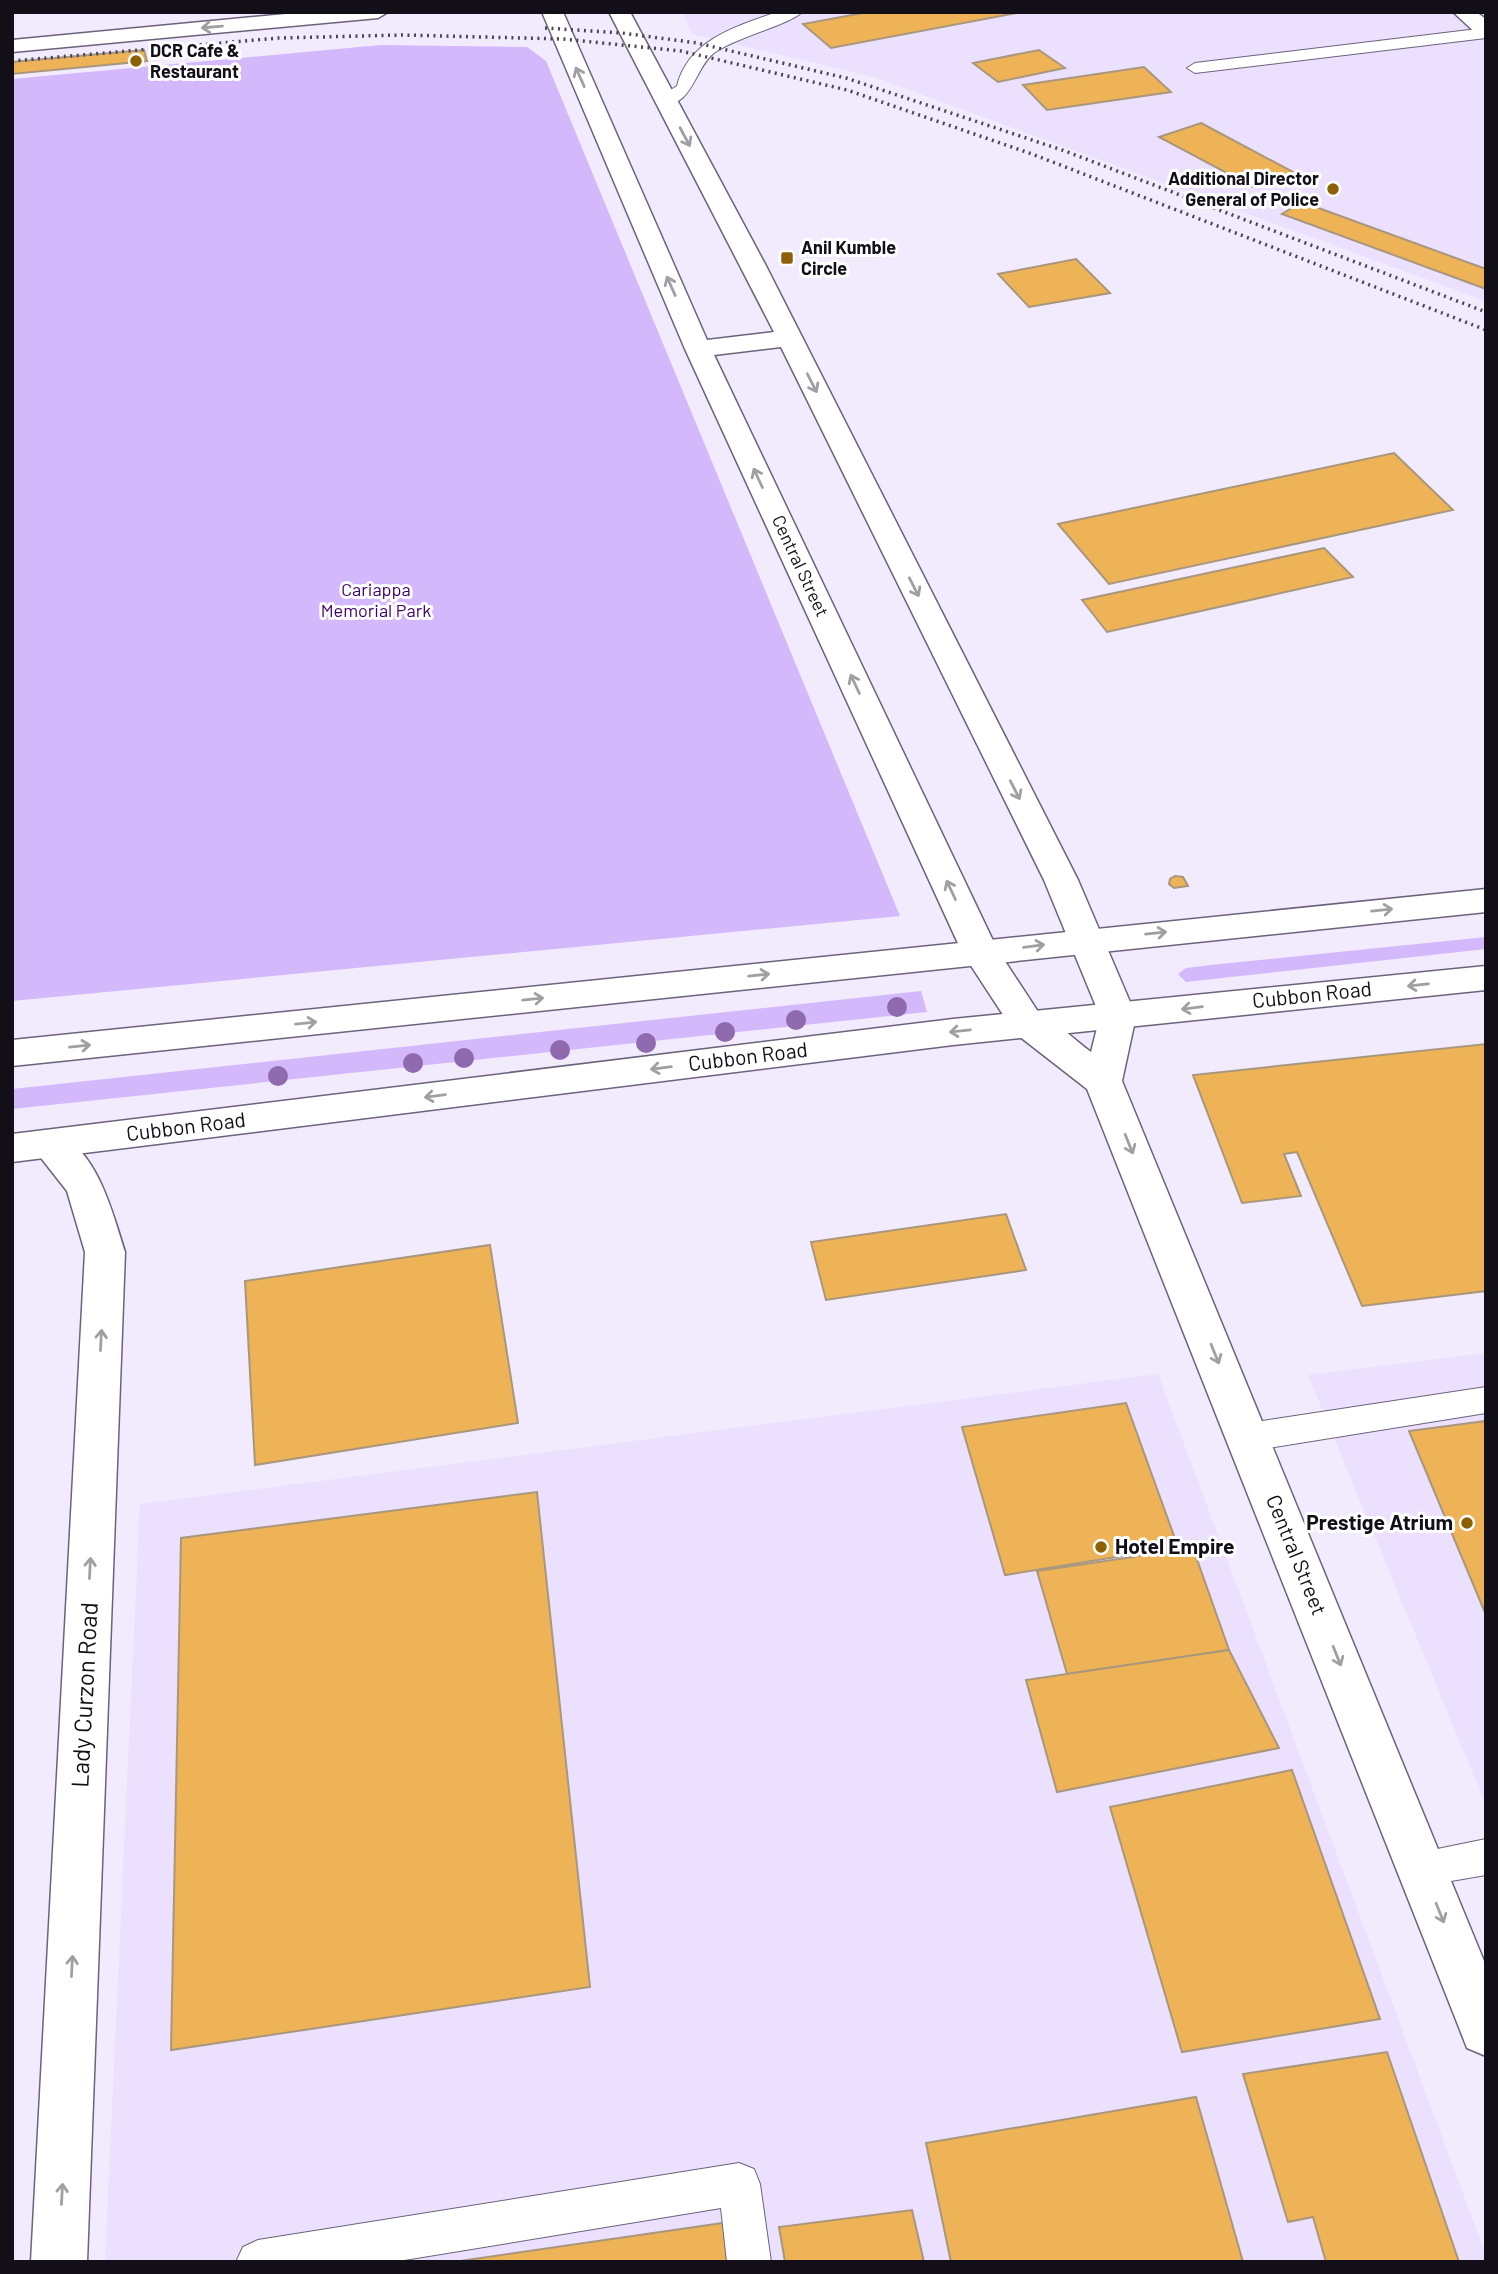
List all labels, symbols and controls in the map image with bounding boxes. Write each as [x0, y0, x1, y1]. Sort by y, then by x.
one-way arrow [201, 21, 224, 34]
place label: DCR Cafe & Restaurant [150, 39, 239, 82]
marker: DCR Cafe & Restaurant [128, 53, 144, 69]
one-way arrow [573, 67, 586, 89]
one-way arrow [678, 127, 692, 147]
place label: Additional Director General of Police [1168, 167, 1319, 210]
marker: Additional Director General of Police [1325, 181, 1341, 197]
place label: Anil Kumble Circle [801, 236, 896, 279]
marker: Anil Kumble Circle [779, 250, 795, 266]
one-way arrow [664, 276, 677, 297]
one-way arrow [806, 372, 819, 393]
one-way arrow [751, 468, 765, 489]
street label: Central Street [768, 511, 834, 620]
one-way arrow [907, 576, 921, 597]
park label: Cariappa Memorial Park [321, 578, 431, 621]
one-way arrow [848, 674, 861, 695]
one-way arrow [1009, 779, 1023, 800]
one-way arrow [944, 880, 957, 901]
one-way arrow [1371, 903, 1393, 916]
one-way arrow [1144, 926, 1167, 939]
one-way arrow [1022, 939, 1045, 952]
one-way arrow [747, 969, 770, 982]
street label: Cubbon Road [1251, 975, 1373, 1012]
one-way arrow [1407, 978, 1430, 991]
one-way arrow [521, 992, 544, 1005]
one-way arrow [1181, 1001, 1203, 1014]
one-way arrow [295, 1016, 317, 1029]
one-way arrow [949, 1025, 972, 1038]
street label: Cubbon Road [687, 1036, 809, 1075]
one-way arrow [68, 1039, 91, 1052]
one-way arrow [650, 1062, 673, 1075]
one-way arrow [425, 1090, 447, 1103]
street label: Cubbon Road [125, 1106, 247, 1145]
one-way arrow [1123, 1132, 1136, 1154]
one-way arrow [94, 1329, 107, 1352]
one-way arrow [1209, 1343, 1222, 1365]
street label: Central Street [1262, 1491, 1333, 1618]
place label: Prestige Atrium [1306, 1509, 1453, 1534]
marker: Prestige Atrium [1459, 1515, 1475, 1531]
place label: Hotel Empire [1115, 1533, 1235, 1558]
marker: Hotel Empire [1093, 1539, 1109, 1555]
one-way arrow [84, 1556, 97, 1579]
street label: Lady Curzon Road [64, 1601, 103, 1788]
one-way arrow [1331, 1645, 1344, 1667]
one-way arrow [1434, 1902, 1447, 1923]
one-way arrow [66, 1955, 79, 1978]
one-way arrow [56, 2183, 69, 2205]

